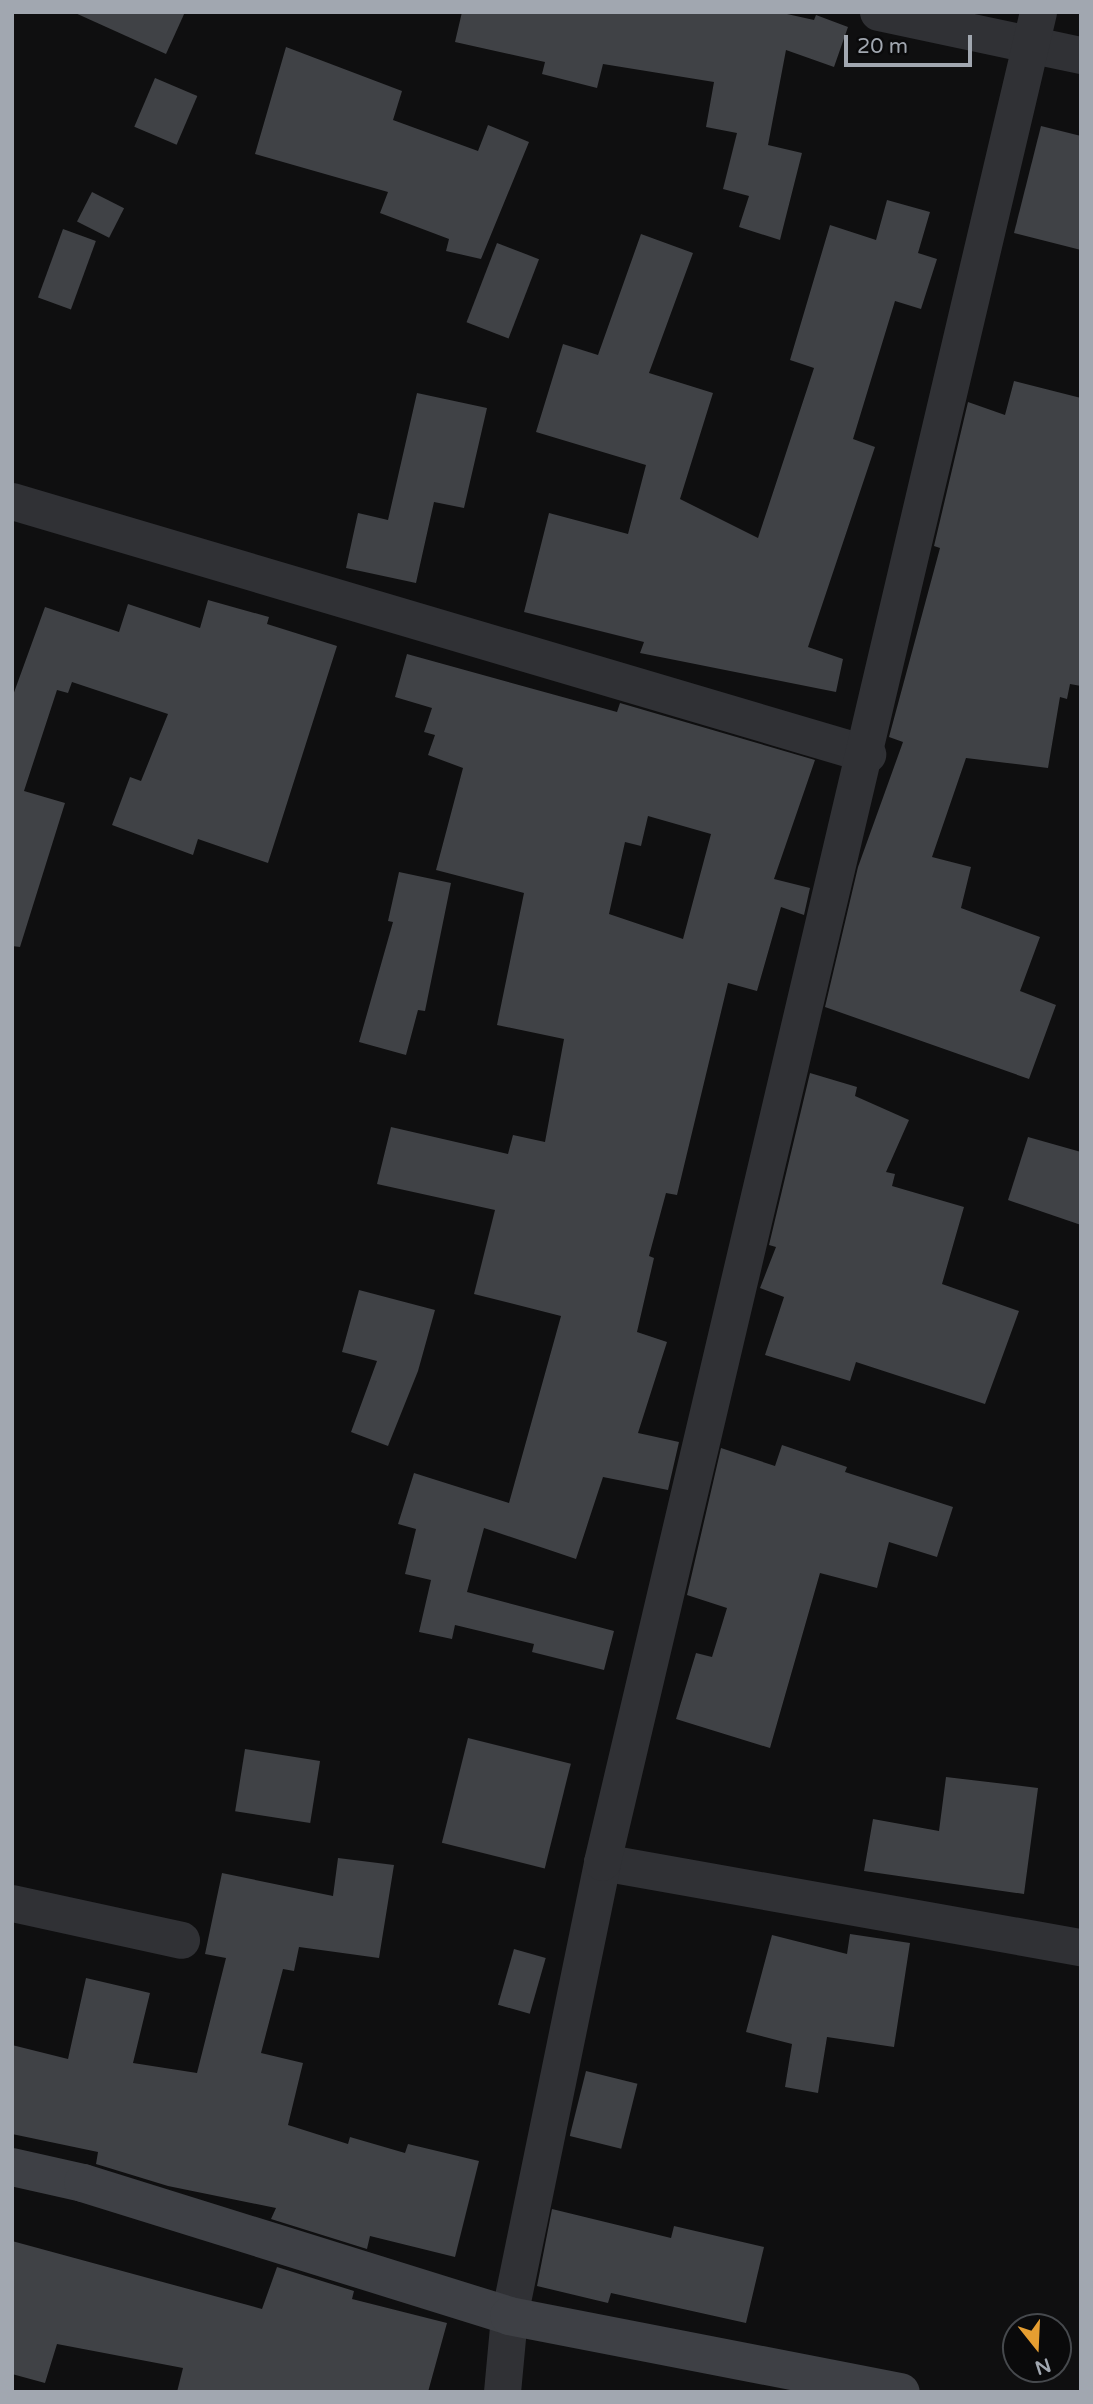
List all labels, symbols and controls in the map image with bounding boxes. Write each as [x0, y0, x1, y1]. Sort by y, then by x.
scale bar [848, 21, 976, 65]
text: 20 m [857, 34, 908, 59]
north arrow [1002, 2313, 1072, 2383]
text: N [1032, 2353, 1054, 2379]

